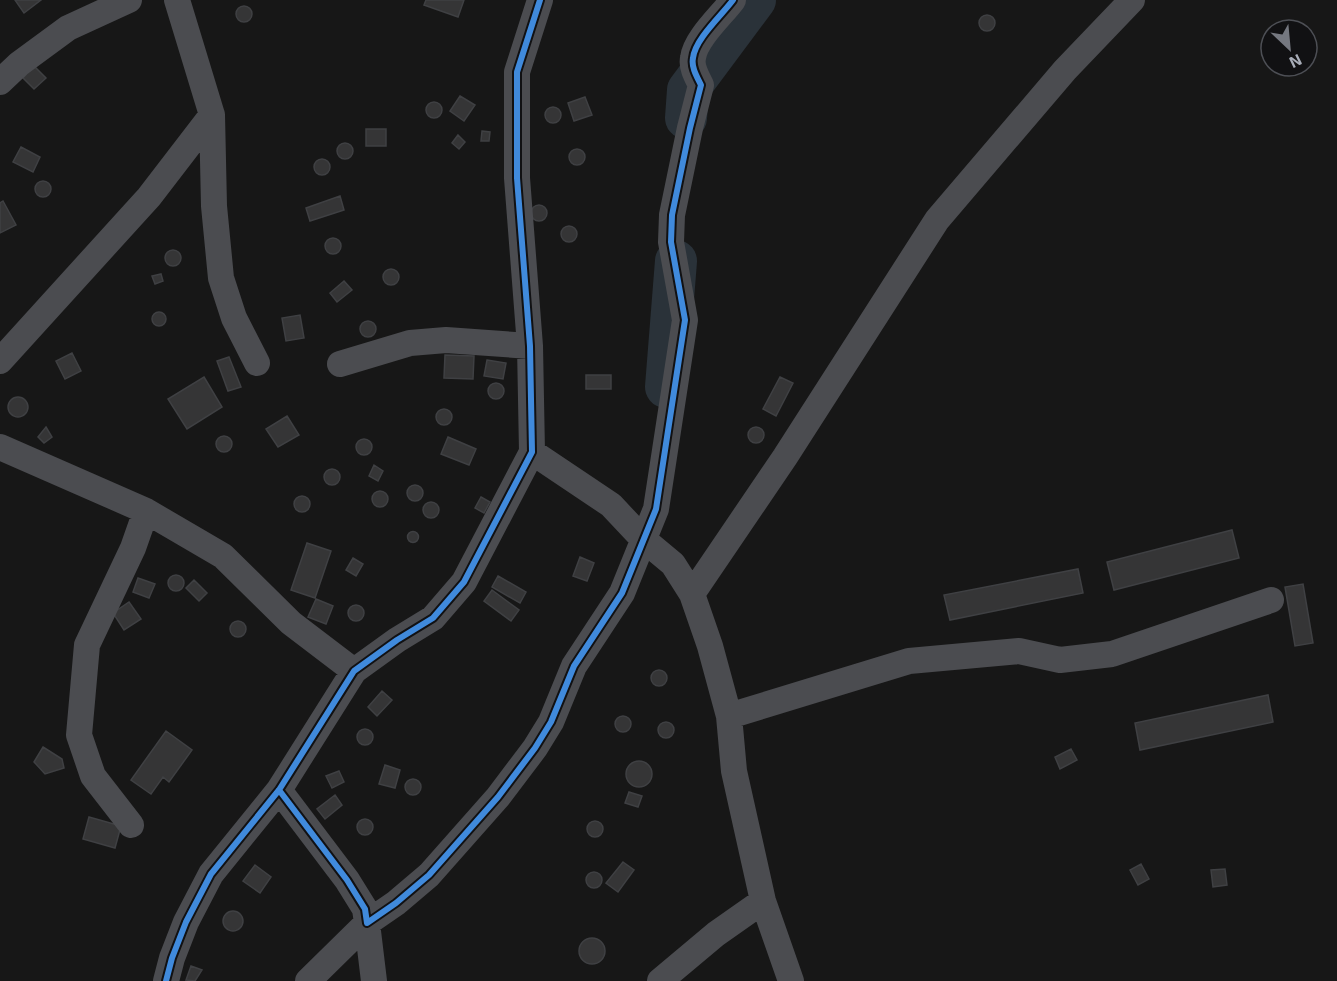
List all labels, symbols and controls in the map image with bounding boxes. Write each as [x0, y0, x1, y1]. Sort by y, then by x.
north arrow [1259, 18, 1319, 78]
text: N [1286, 51, 1305, 73]

